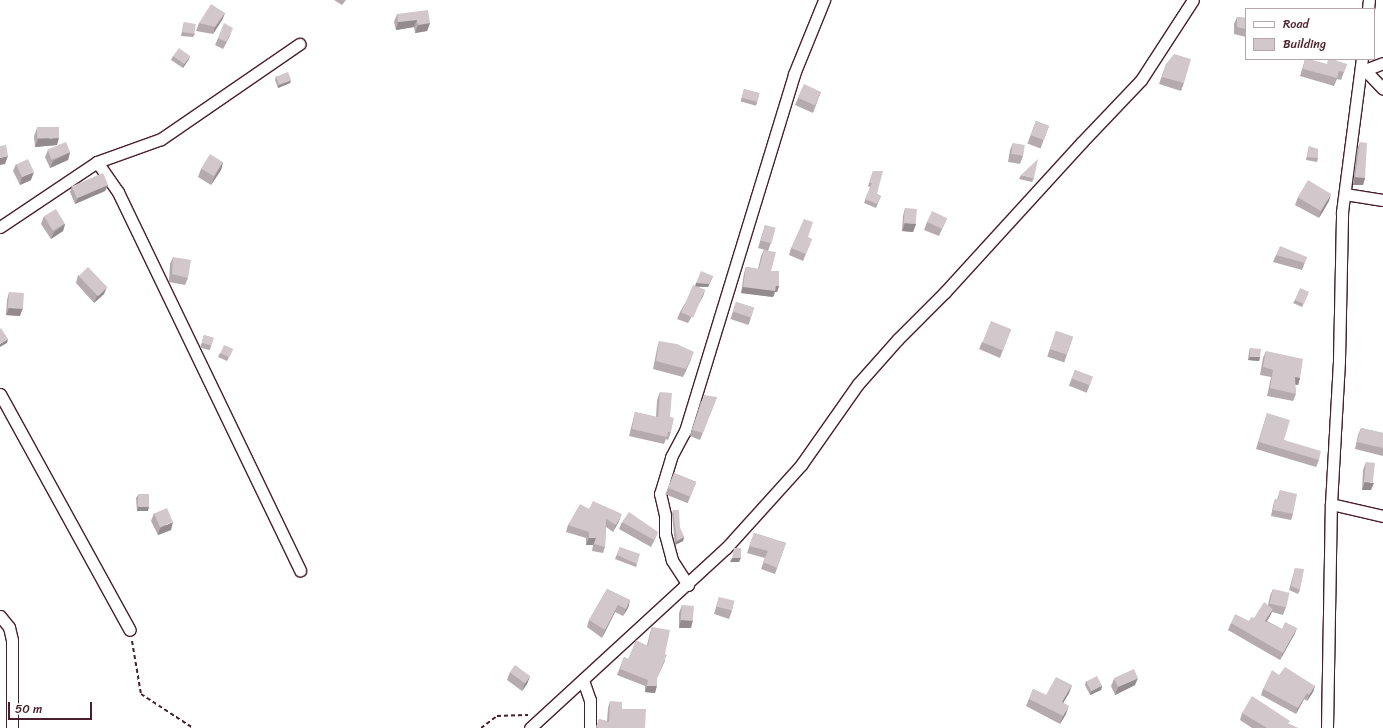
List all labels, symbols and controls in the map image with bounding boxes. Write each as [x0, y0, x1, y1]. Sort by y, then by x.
legend [1245, 8, 1375, 60]
text: Road [1283, 13, 1309, 35]
text: Building [1283, 33, 1326, 55]
scale bar [10, 694, 94, 720]
text: 50 m [15, 698, 42, 720]

